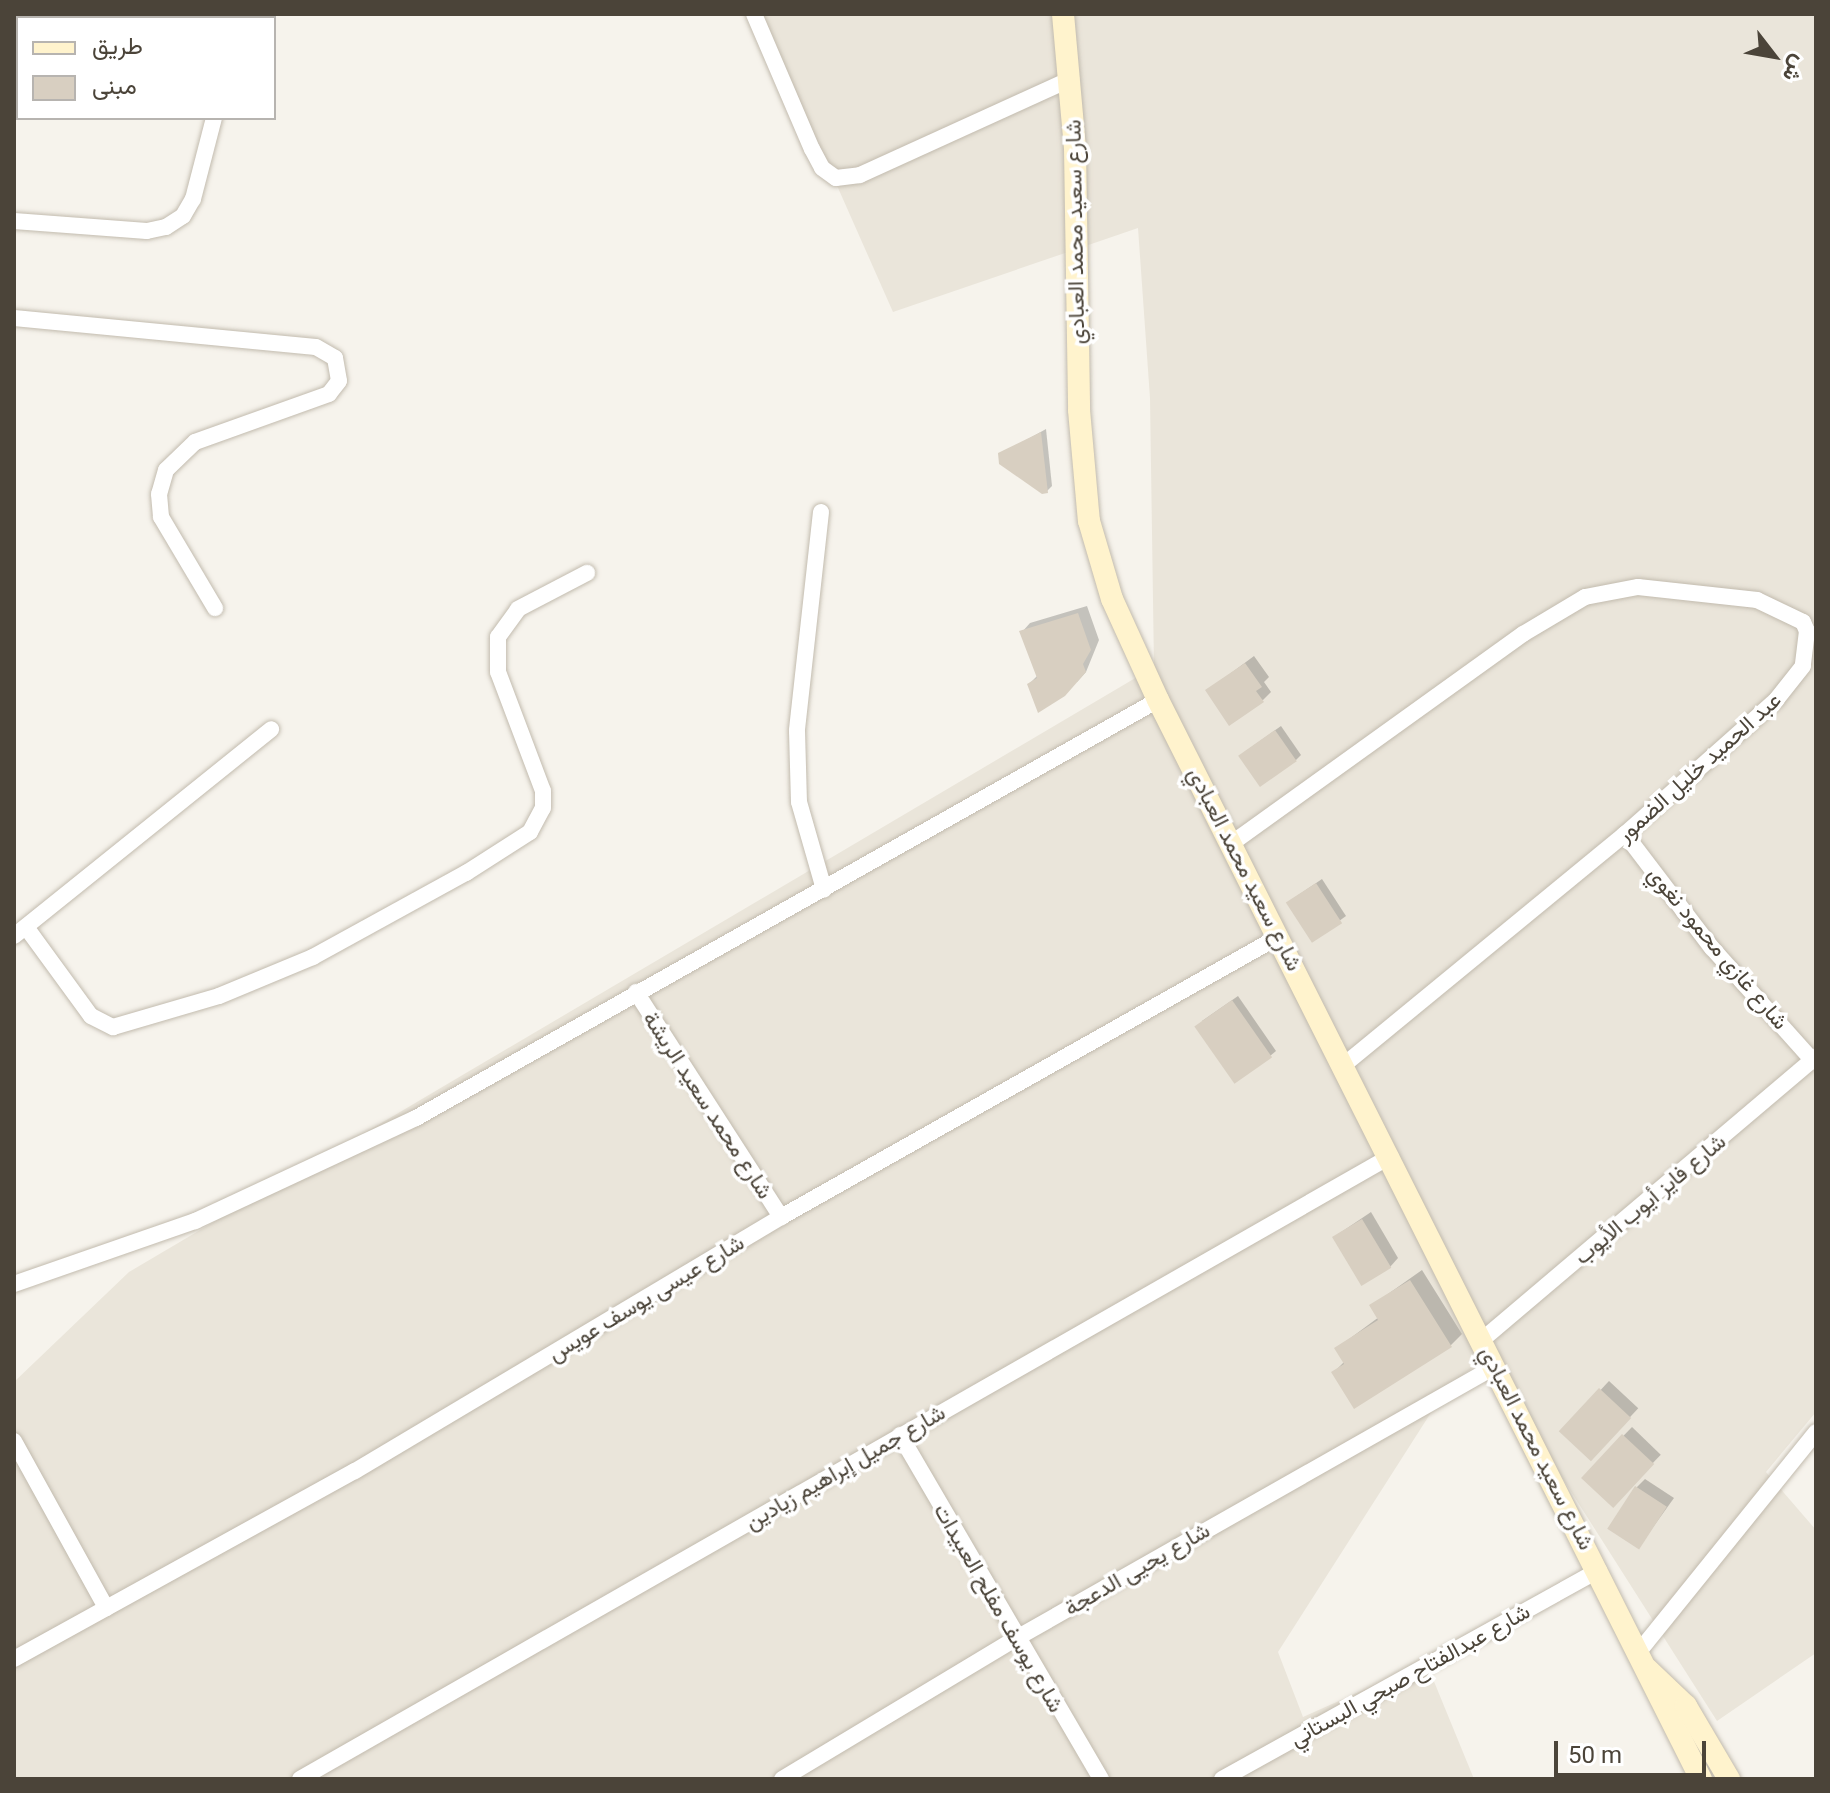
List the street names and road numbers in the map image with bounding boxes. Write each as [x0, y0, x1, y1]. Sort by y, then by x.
street label: شارع سعيد محمد العبادي [1060, 119, 1090, 345]
street label: عبد الحميد خليل الضمور [1612, 686, 1786, 848]
street label: شارع سعيد محمد العبادي [1182, 763, 1308, 975]
street label: شارع غازي محمود نغوي [1642, 861, 1794, 1035]
street label: شارع محمد سعيد الريشة [638, 1006, 778, 1204]
street label: شارع فايز أيوب الأيوب [1569, 1128, 1731, 1270]
street label: شارع عيسى يوسف عويس [543, 1229, 749, 1367]
street label: شارع سعيد محمد العبادي [1474, 1342, 1600, 1554]
street label: شارع جميل إبراهيم زيادين [740, 1399, 950, 1535]
street label: شارع يوسف مفلح العبيدات [928, 1499, 1070, 1717]
street label: شارع يحيى الدعجة [1060, 1517, 1214, 1621]
street label: شارع عبدالفتاح صبحي البستاني [1285, 1598, 1535, 1752]

